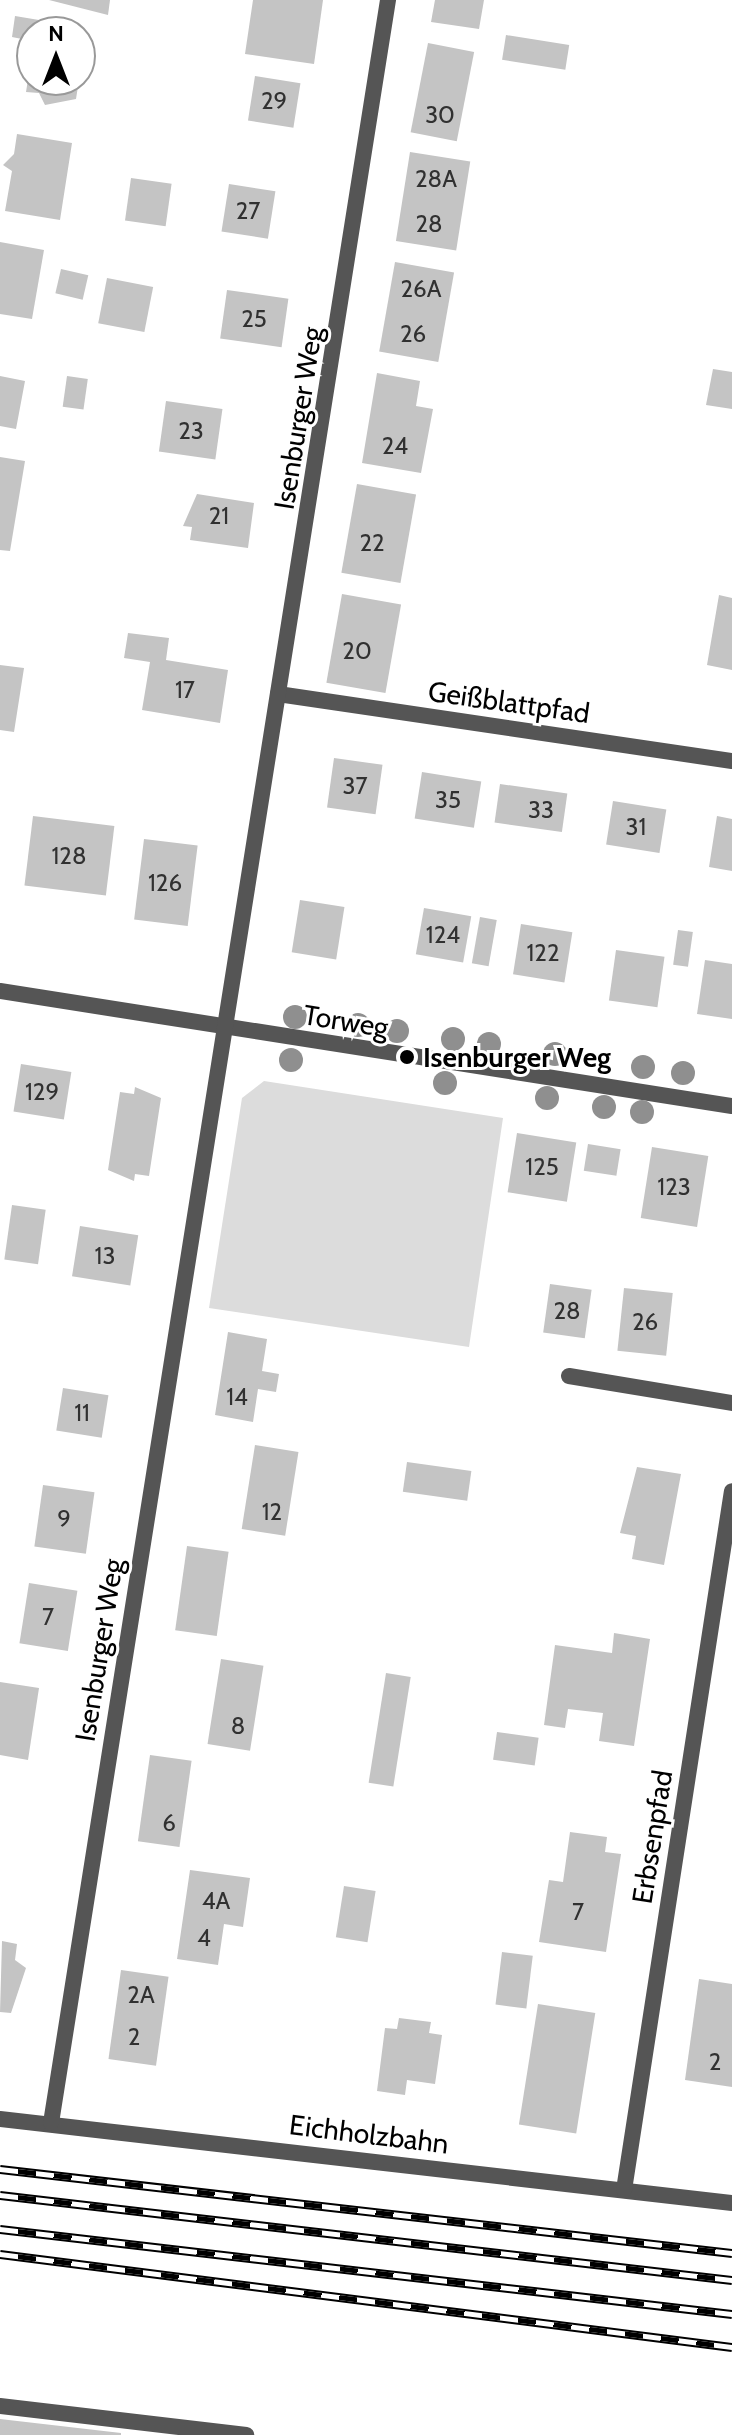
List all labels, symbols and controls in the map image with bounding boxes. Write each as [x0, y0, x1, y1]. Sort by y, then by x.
north arrow [16, 16, 96, 96]
text: N [48, 20, 64, 47]
house number: 29 [261, 87, 287, 115]
house number: 30 [425, 101, 455, 129]
house number: 28A [415, 165, 457, 193]
house number: 27 [236, 197, 260, 225]
house number: 28 [415, 210, 443, 238]
house number: 26A [401, 275, 441, 303]
house number: 25 [241, 305, 267, 333]
house number: 26 [400, 320, 426, 348]
street label: Isenburger Weg [267, 324, 329, 512]
house number: 23 [178, 417, 204, 445]
house number: 24 [382, 432, 408, 460]
house number: 21 [209, 502, 229, 530]
house number: 22 [359, 529, 385, 557]
house number: 20 [342, 637, 372, 665]
street label: Geißblattpfad [426, 674, 592, 730]
house number: 17 [175, 676, 195, 704]
house number: 37 [342, 772, 368, 800]
house number: 35 [435, 786, 461, 814]
house number: 33 [528, 796, 554, 824]
house number: 31 [626, 813, 646, 841]
house number: 128 [52, 842, 86, 870]
house number: 126 [148, 869, 182, 897]
house number: 124 [426, 921, 460, 949]
house number: 122 [527, 939, 559, 967]
street label: Torweg [301, 998, 391, 1044]
place label: Isenburger Weg [423, 1040, 611, 1074]
marker: Isenburger Weg [398, 1048, 416, 1066]
house number: 129 [25, 1078, 59, 1106]
house number: 125 [525, 1153, 559, 1181]
house number: 123 [657, 1173, 691, 1201]
house number: 13 [95, 1242, 115, 1270]
house number: 28 [553, 1297, 581, 1325]
house number: 26 [632, 1308, 658, 1336]
house number: 14 [226, 1383, 248, 1411]
house number: 11 [74, 1399, 90, 1427]
house number: 12 [262, 1498, 282, 1526]
house number: 9 [57, 1505, 71, 1533]
street label: Isenburger Weg [68, 1556, 130, 1744]
house number: 7 [42, 1603, 54, 1631]
house number: 8 [231, 1712, 245, 1740]
street label: Erbsenpfad [625, 1768, 679, 1906]
house number: 6 [162, 1809, 176, 1837]
house number: 4A [202, 1887, 230, 1915]
house number: 7 [572, 1898, 584, 1926]
house number: 4 [197, 1924, 211, 1952]
house number: 2A [127, 1981, 155, 2009]
house number: 2 [128, 2023, 140, 2051]
house number: 2 [709, 2048, 721, 2076]
street label: Eichholzbahn [287, 2108, 451, 2160]

